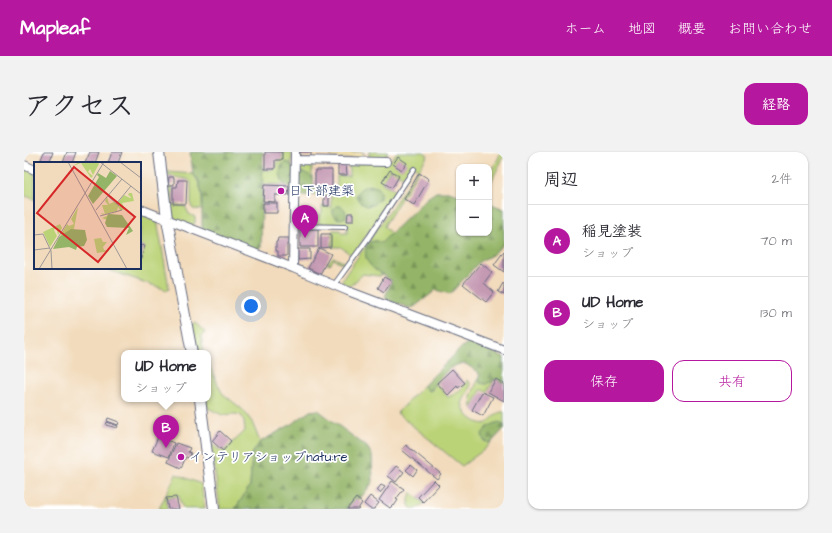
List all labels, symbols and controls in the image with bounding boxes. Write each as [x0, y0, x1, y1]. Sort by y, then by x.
text: Mapleaf [20, 15, 90, 42]
text: ホーム [565, 19, 606, 39]
text: 地図 [628, 19, 656, 39]
text: 概要 [678, 19, 706, 39]
text: お問い合わせ [728, 19, 812, 39]
button: 経路 [744, 83, 808, 125]
text: アクセス [24, 87, 134, 126]
inset map [34, 162, 141, 269]
map controls [456, 164, 492, 236]
button: + [456, 164, 492, 200]
text: 周辺 [544, 168, 578, 192]
text: 2件 [772, 170, 792, 188]
place label: 日下部建築 [289, 182, 354, 200]
marker: 日下部建築 [276, 186, 286, 196]
button: − [456, 200, 492, 236]
pin: A [292, 205, 318, 238]
text: 稲見塗装 [582, 221, 642, 242]
text: A [553, 232, 561, 250]
text: 70 m [760, 232, 792, 250]
text: ショップ [582, 244, 633, 262]
text: UD Home [582, 292, 643, 313]
your location [241, 296, 261, 316]
text: B [552, 304, 562, 322]
text: 130 m [760, 304, 792, 322]
text: ショップ [582, 315, 633, 333]
popup [121, 350, 211, 402]
text: UD Home [135, 356, 197, 377]
button: 保存 [544, 360, 664, 402]
button: 共有 [672, 360, 792, 402]
text: ショップ [135, 379, 187, 397]
pin: B [153, 415, 179, 448]
place label: インテリアショップnatu:re [189, 448, 348, 466]
marker: インテリアショップnatu:re [176, 452, 186, 462]

